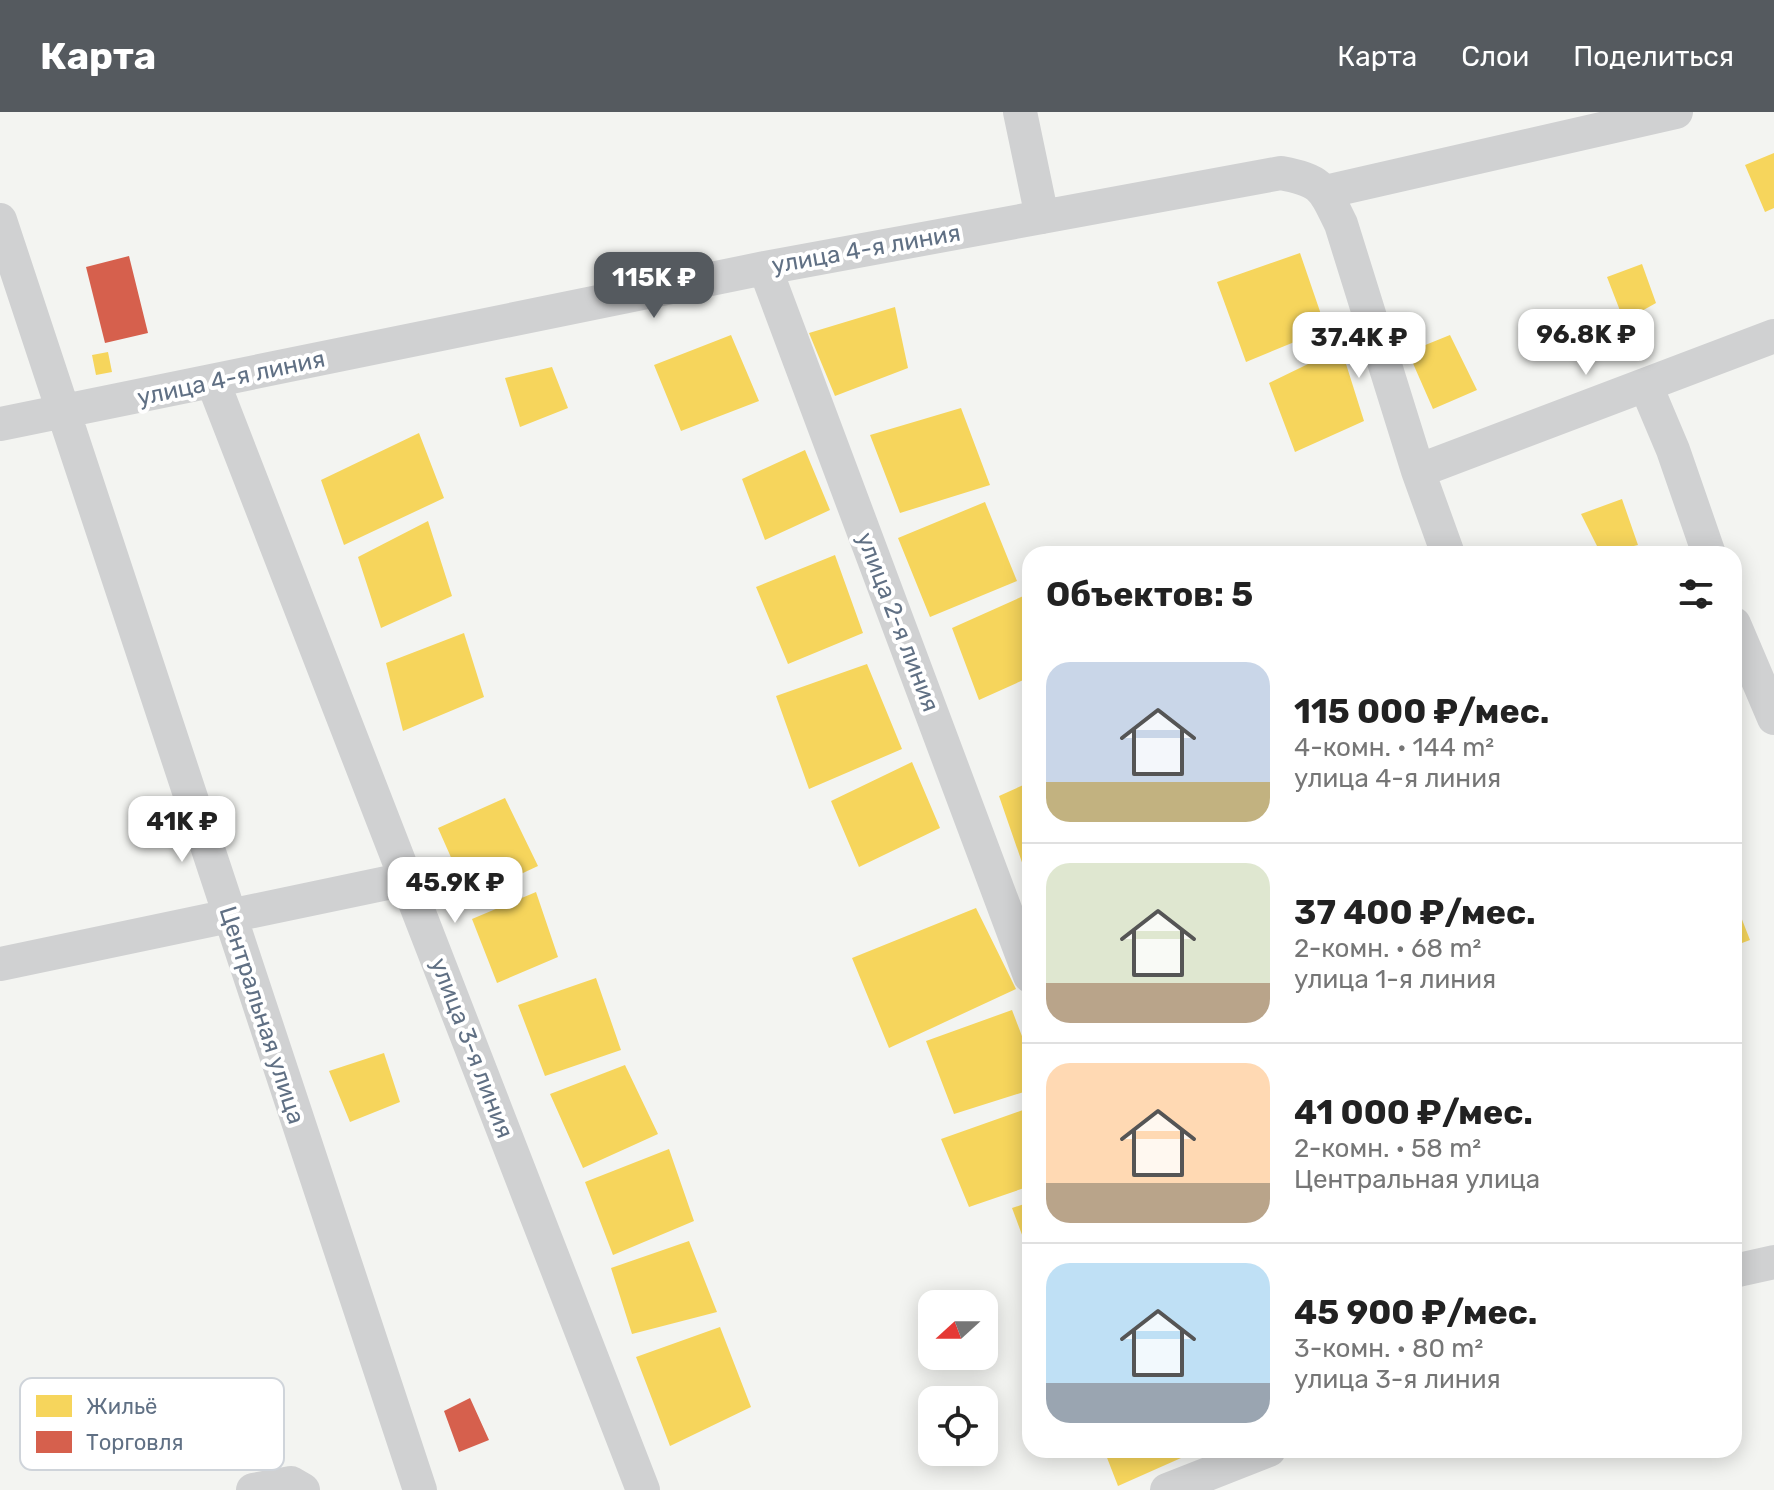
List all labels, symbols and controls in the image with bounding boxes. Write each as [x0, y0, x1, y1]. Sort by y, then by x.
text: Карта [40, 33, 156, 79]
text: Карта [1337, 40, 1417, 73]
text: Слои [1461, 40, 1529, 73]
text: Поделиться [1573, 40, 1734, 73]
street label: улица 4-я линия [769, 219, 963, 279]
pin: 115K ₽ [589, 252, 719, 320]
text: 115K ₽ [612, 262, 696, 293]
pin: 96.8K ₽ [1512, 309, 1660, 377]
pin: 37.4K ₽ [1285, 312, 1433, 380]
text: 96.8K ₽ [1536, 319, 1636, 350]
text: 37.4K ₽ [1311, 322, 1407, 353]
street label: улица 4-я линия [135, 344, 327, 412]
street label: улица 2-я линия [851, 528, 945, 716]
icon: filters [1674, 572, 1718, 616]
text: Объектов: 5 [1046, 574, 1253, 615]
text: 115 000 ₽/мес. [1294, 691, 1549, 732]
icon: home [1110, 694, 1206, 790]
text: 4-комн. · 144 m² [1294, 732, 1494, 763]
text: улица 4-я линия [1294, 763, 1501, 794]
pin: 41K ₽ [126, 796, 238, 864]
text: 41K ₽ [146, 806, 218, 837]
pin: 45.9K ₽ [381, 857, 529, 925]
text: 45.9K ₽ [406, 867, 504, 898]
text: 37 400 ₽/мес. [1294, 892, 1536, 933]
icon: home [1110, 895, 1206, 991]
street label: Центральная улица [214, 903, 310, 1127]
text: 2-комн. · 68 m² [1294, 933, 1481, 964]
street label: улица 3-я линия [425, 954, 519, 1142]
text: улица 1-я линия [1294, 964, 1496, 995]
text: 41 000 ₽/мес. [1294, 1092, 1533, 1133]
icon: home [1110, 1095, 1206, 1191]
text: 2-комн. · 58 m² [1294, 1133, 1481, 1164]
text: Центральная улица [1294, 1164, 1540, 1195]
north arrow [918, 1290, 998, 1370]
map controls [918, 1290, 998, 1466]
text: 45 900 ₽/мес. [1294, 1292, 1537, 1333]
icon: home [1110, 1295, 1206, 1391]
text: 3-комн. · 80 m² [1294, 1333, 1483, 1364]
text: улица 3-я линия [1294, 1364, 1501, 1395]
legend [20, 1378, 284, 1470]
button: locate [918, 1386, 998, 1466]
text: Жильё [86, 1393, 157, 1420]
text: Торговля [86, 1429, 183, 1456]

